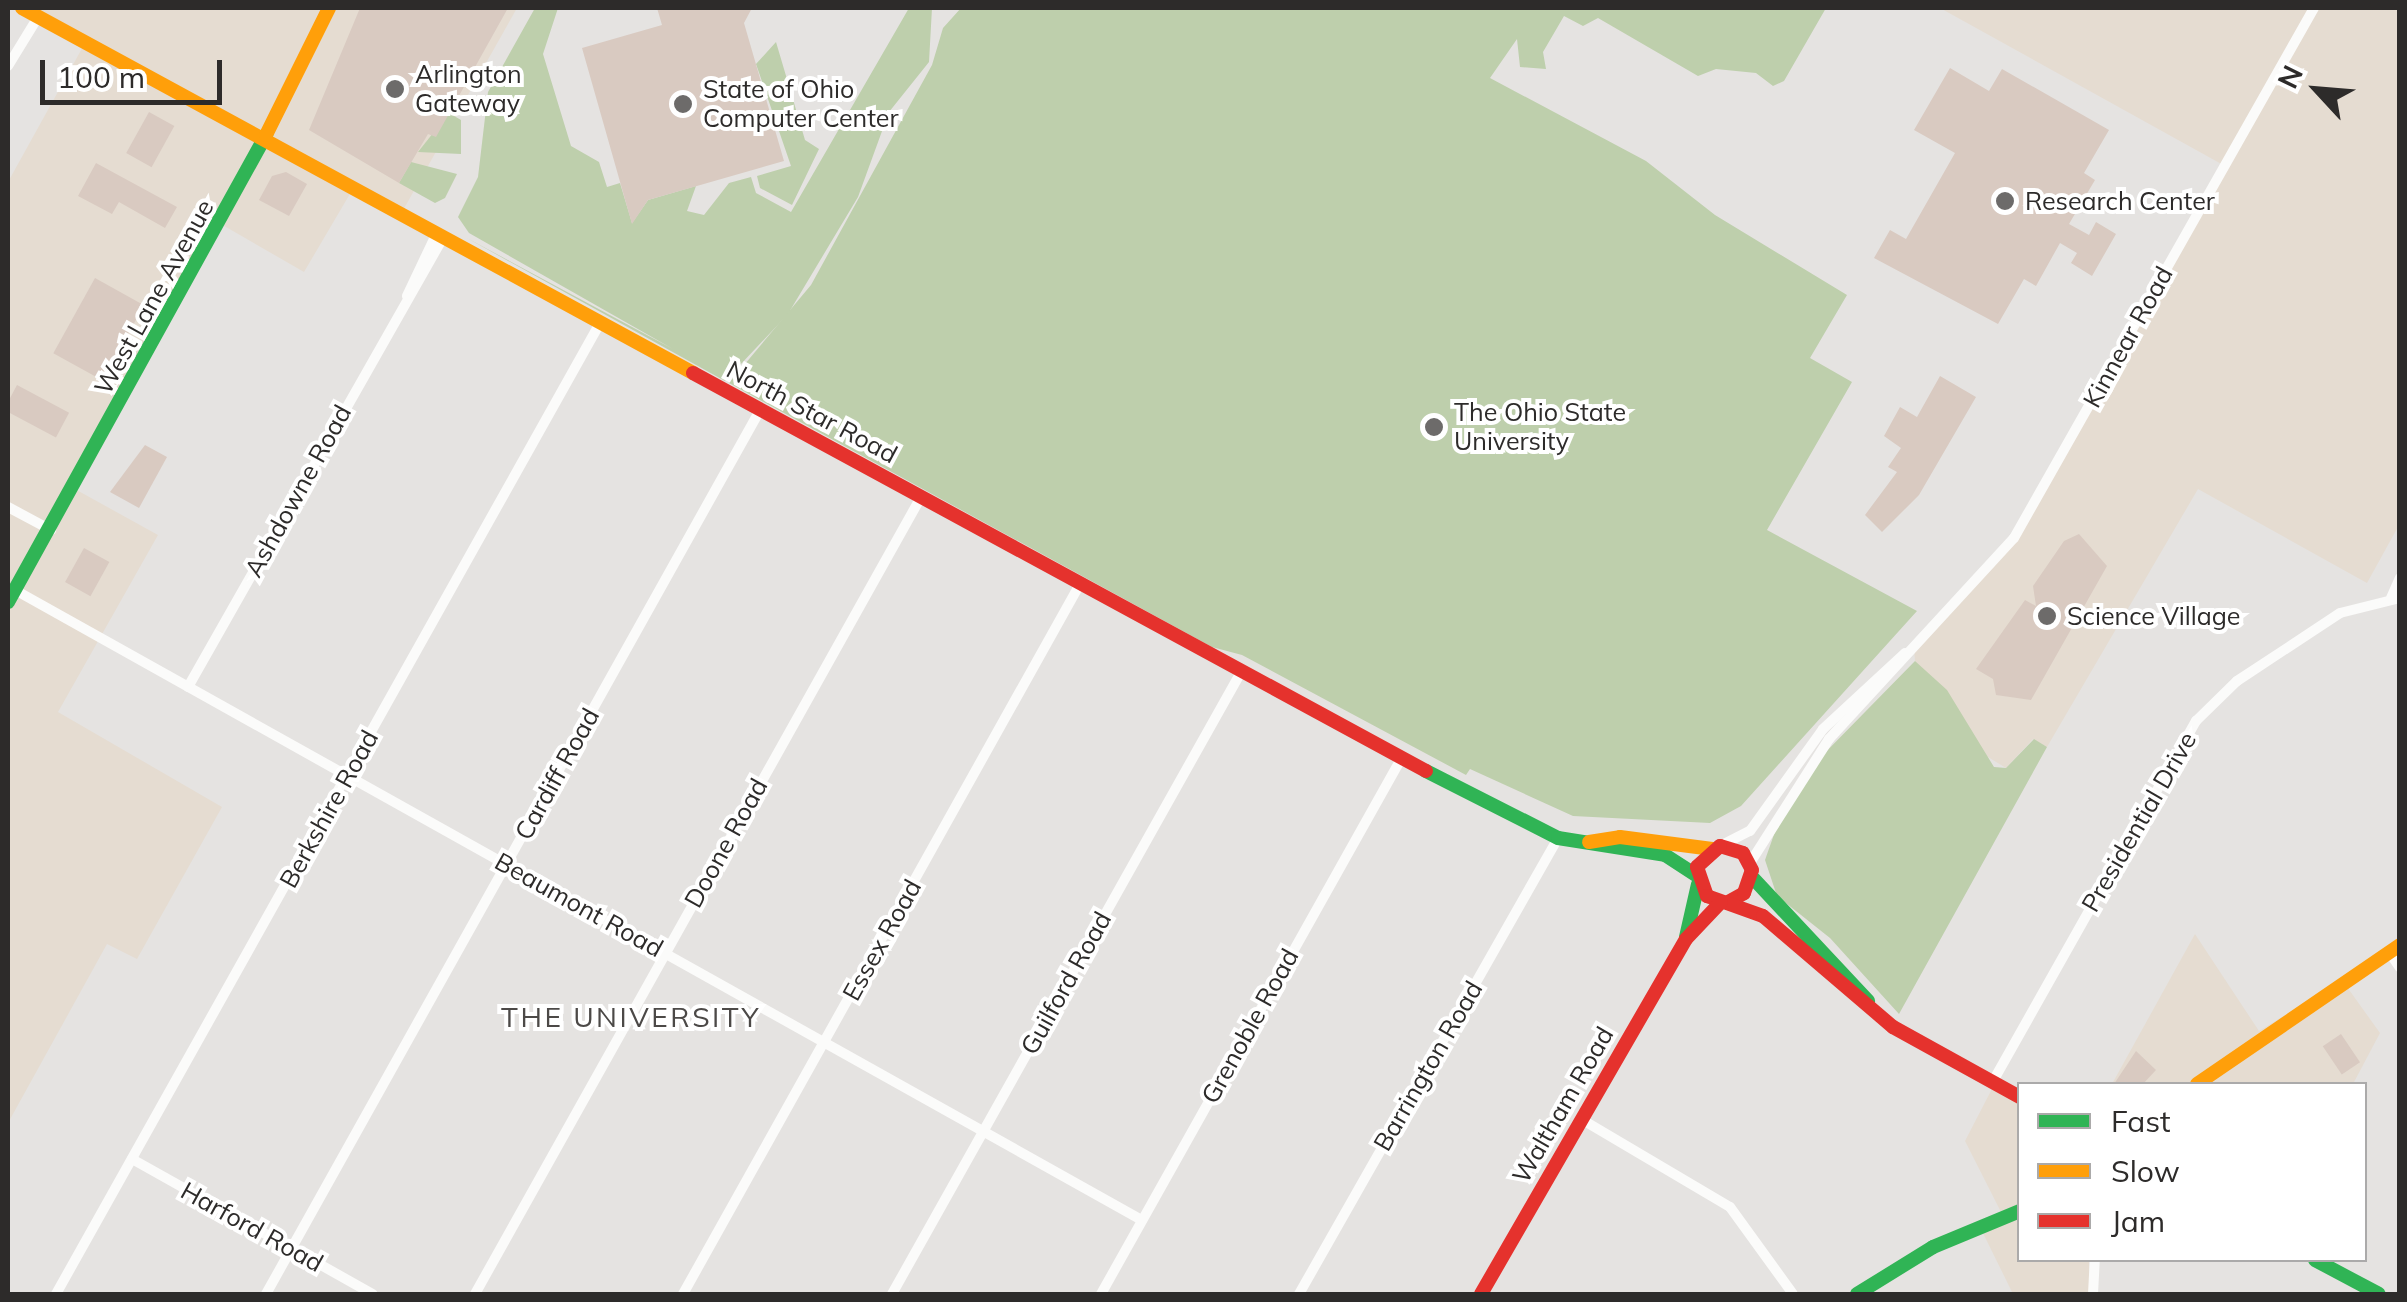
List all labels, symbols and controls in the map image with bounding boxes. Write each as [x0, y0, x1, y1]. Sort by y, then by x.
scale bar [45, 40, 228, 102]
north arrow [2267, 40, 2367, 140]
text: 100 m [57, 58, 145, 96]
text: N [2269, 59, 2310, 94]
place label: Arlington Gateway [415, 60, 522, 119]
place label: State of Ohio Computer Center [703, 75, 898, 134]
marker: Arlington Gateway [384, 78, 406, 100]
marker: State of Ohio Computer Center [672, 93, 694, 115]
place label: Research Center [2025, 186, 2215, 216]
marker: Research Center [1994, 190, 2016, 212]
street label: West Lane Avenue [88, 194, 220, 400]
street label: Kinnear Road [2077, 261, 2179, 413]
street label: North Star Road [722, 354, 902, 470]
place label: The Ohio State University [1454, 398, 1626, 457]
street label: Ashdowne Road [238, 400, 358, 582]
marker: The Ohio State University [1423, 416, 1445, 438]
place label: Science Village [2067, 601, 2240, 631]
marker: Science Village [2036, 605, 2058, 627]
street label: Cardiff Road [509, 703, 605, 845]
street label: Berkshire Road [273, 725, 385, 893]
street label: Presidential Drive [2075, 727, 2203, 917]
street label: Doone Road [678, 773, 774, 913]
street label: Beaumont Road [490, 846, 668, 964]
street label: Essex Road [836, 874, 928, 1006]
street label: Guilford Road [1014, 906, 1118, 1060]
street label: Grenoble Road [1195, 943, 1305, 1109]
street label: Barrington Road [1367, 976, 1489, 1156]
district label: THE UNIVERSITY [501, 1000, 761, 1034]
street label: Waltham Road [1506, 1022, 1620, 1188]
legend [2017, 1082, 2367, 1262]
text: Fast [2111, 1102, 2171, 1140]
text: Slow [2111, 1152, 2180, 1190]
street label: Harford Road [176, 1176, 328, 1278]
text: Jam [2111, 1202, 2165, 1240]

